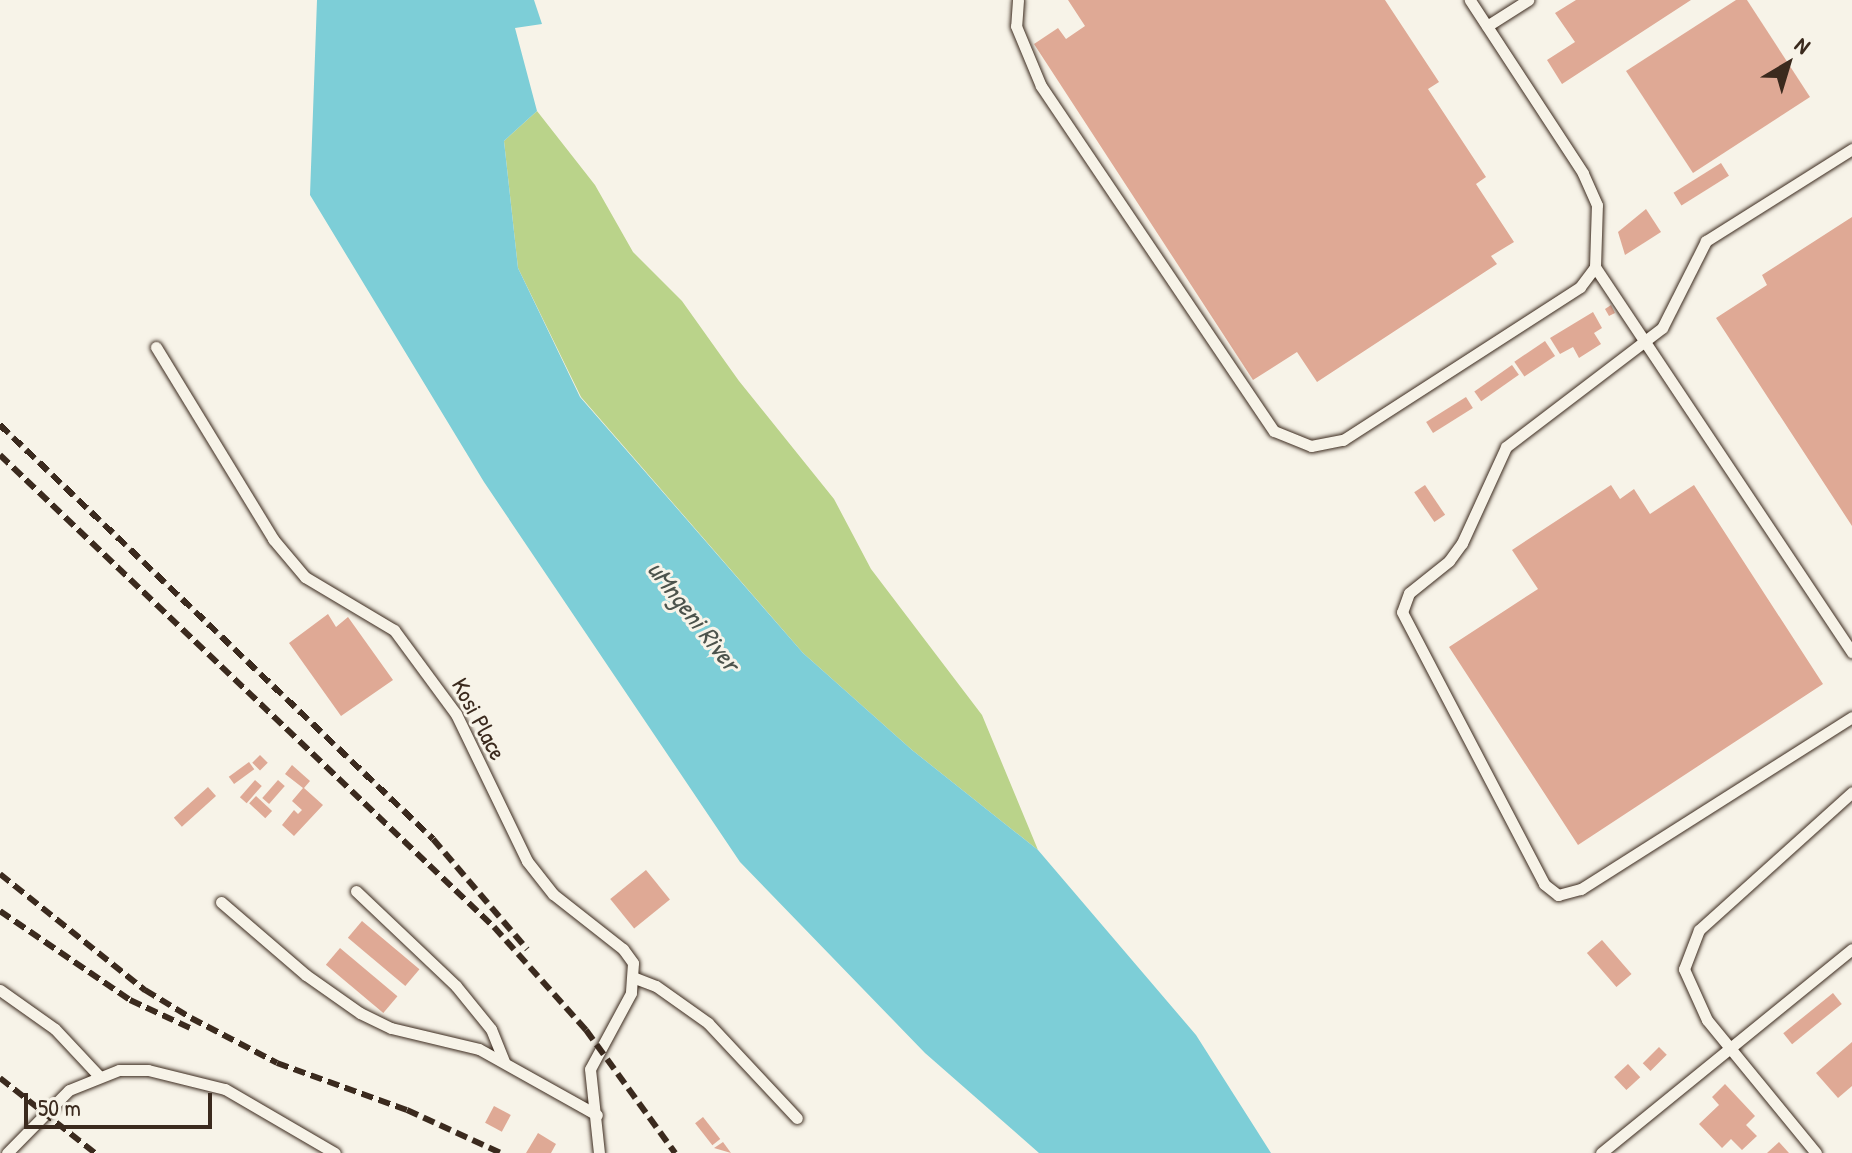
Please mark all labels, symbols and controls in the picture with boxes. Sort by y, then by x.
north arrow [1748,24,1828,104]
text: N [1789,30,1817,61]
water label: uMngeni River [641,555,747,677]
street label: Kosi Place [445,673,513,765]
scale bar [28,1077,216,1127]
text: 50 m [38,1091,81,1123]

